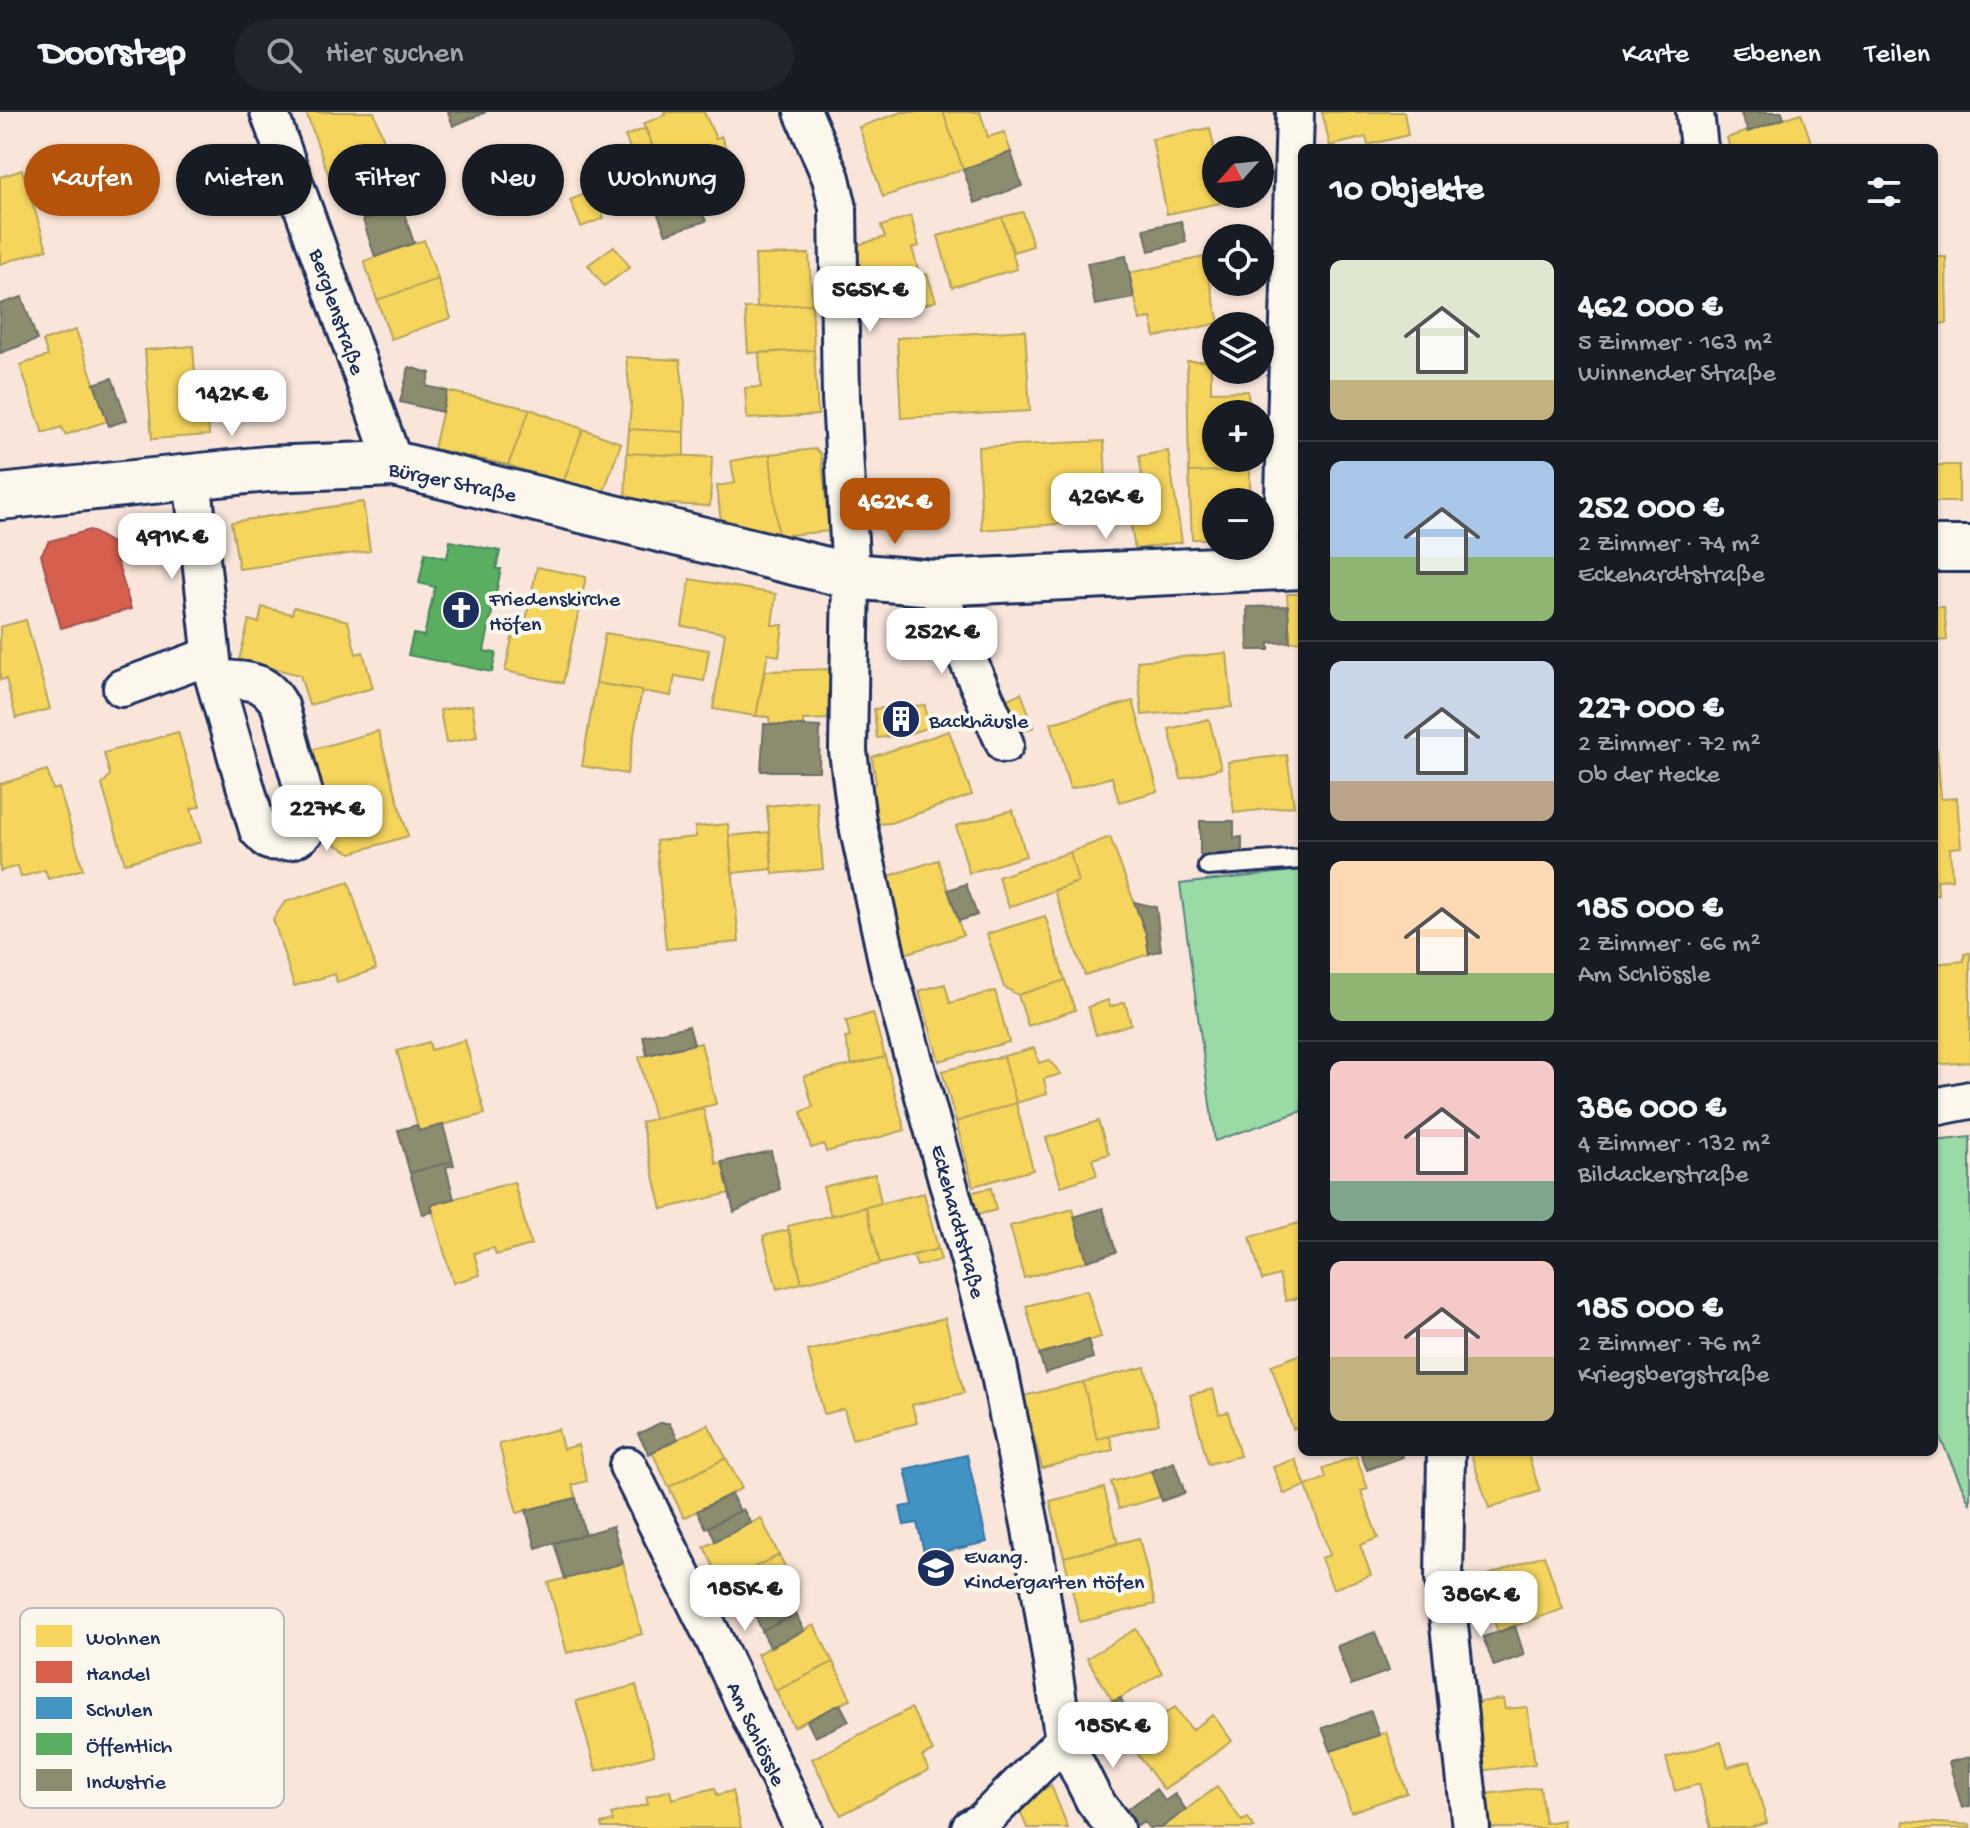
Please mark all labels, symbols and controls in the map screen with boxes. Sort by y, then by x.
search box [234,19,794,91]
text: Doorstep [40,33,186,77]
icon: search [262,33,306,77]
text: Hier suchen [326,38,464,73]
text: Karte [1622,39,1689,72]
text: Ebenen [1733,39,1821,72]
text: Teilen [1865,39,1930,72]
north arrow [1202,136,1274,208]
map controls [1202,136,1274,560]
chip: Kaufen [24,144,160,216]
chip: Mieten [176,144,312,216]
chip: Filter [328,144,446,216]
chip: Neu [462,144,564,216]
chip: Wohnung [580,144,745,216]
icon: filters [1862,170,1906,214]
text: 10 Objekte [1330,172,1484,212]
button: locate [1202,224,1274,296]
street label: Berglenstraße [301,245,369,379]
pin: 565K € [805,266,935,334]
text: 565K € [832,276,908,307]
text: 462 000 € [1578,289,1722,329]
icon: home [1394,292,1490,388]
button: layers [1202,312,1274,384]
text: 5 Zimmer · 163 m² [1578,329,1772,360]
text: Winnender Straße [1578,360,1776,391]
pin: 142K € [167,370,297,438]
text: 142K € [196,380,268,411]
button: + [1202,400,1274,472]
street label: Bürger Straße [385,457,519,510]
pin: 426K € [1041,473,1171,541]
pin: 462K € [830,478,960,546]
text: 426K € [1069,483,1143,514]
text: 462K € [858,488,932,519]
button: − [1202,488,1274,560]
text: 252 000 € [1578,490,1723,530]
icon: home [1394,493,1490,589]
pin: 491K € [107,513,237,581]
text: 491K € [136,523,208,554]
text: 2 Zimmer · 74 m² [1578,530,1760,561]
text: Eckehardtstraße [1578,561,1765,592]
place label: Friedenskirche Höfen [488,588,621,639]
church icon: Friedenskirche Höfen [440,589,482,631]
pin: 252K € [877,608,1007,676]
text: 252K € [904,618,980,649]
text: 227 000 € [1578,690,1723,730]
icon: home [1394,693,1490,789]
building icon: Backhäusle [880,698,922,740]
place label: Backhäusle [928,710,1029,736]
text: 2 Zimmer · 72 m² [1578,730,1761,761]
text: Ob der Hecke [1578,761,1720,792]
pin: 227K € [262,785,392,853]
text: 227K € [290,795,364,826]
text: 185 000 € [1578,890,1723,930]
icon: home [1394,893,1490,989]
text: 2 Zimmer · 66 m² [1578,930,1761,961]
text: Am Schlössle [1578,961,1710,992]
text: 386 000 € [1578,1090,1726,1130]
icon: home [1394,1093,1490,1189]
text: 4 Zimmer · 132 m² [1578,1130,1771,1161]
street label: Eckehardtstraße [923,1142,989,1302]
text: Bildackerstraße [1578,1161,1748,1192]
text: 185 000 € [1578,1290,1723,1330]
icon: home [1394,1293,1490,1389]
text: 2 Zimmer · 76 m² [1578,1330,1761,1361]
text: Kriegsbergstraße [1578,1361,1769,1392]
place label: Evang. Kindergarten Höfen [964,1546,1145,1597]
school or university icon: Evang. Kindergarten Höfen [915,1547,957,1589]
pin: 185K € [680,1565,810,1633]
pin: 386K € [1416,1571,1546,1639]
text: 185K € [708,1575,782,1606]
text: 386K € [1443,1581,1519,1612]
legend [20,1608,284,1808]
text: Wohnen [86,1627,161,1653]
text: Handel [86,1663,150,1689]
street label: Am Schlössle [719,1678,790,1792]
text: Schulen [86,1699,153,1725]
pin: 185K € [1048,1702,1178,1770]
text: 185K € [1076,1712,1150,1743]
text: Öffentlich [86,1735,173,1761]
text: Industrie [86,1771,167,1797]

